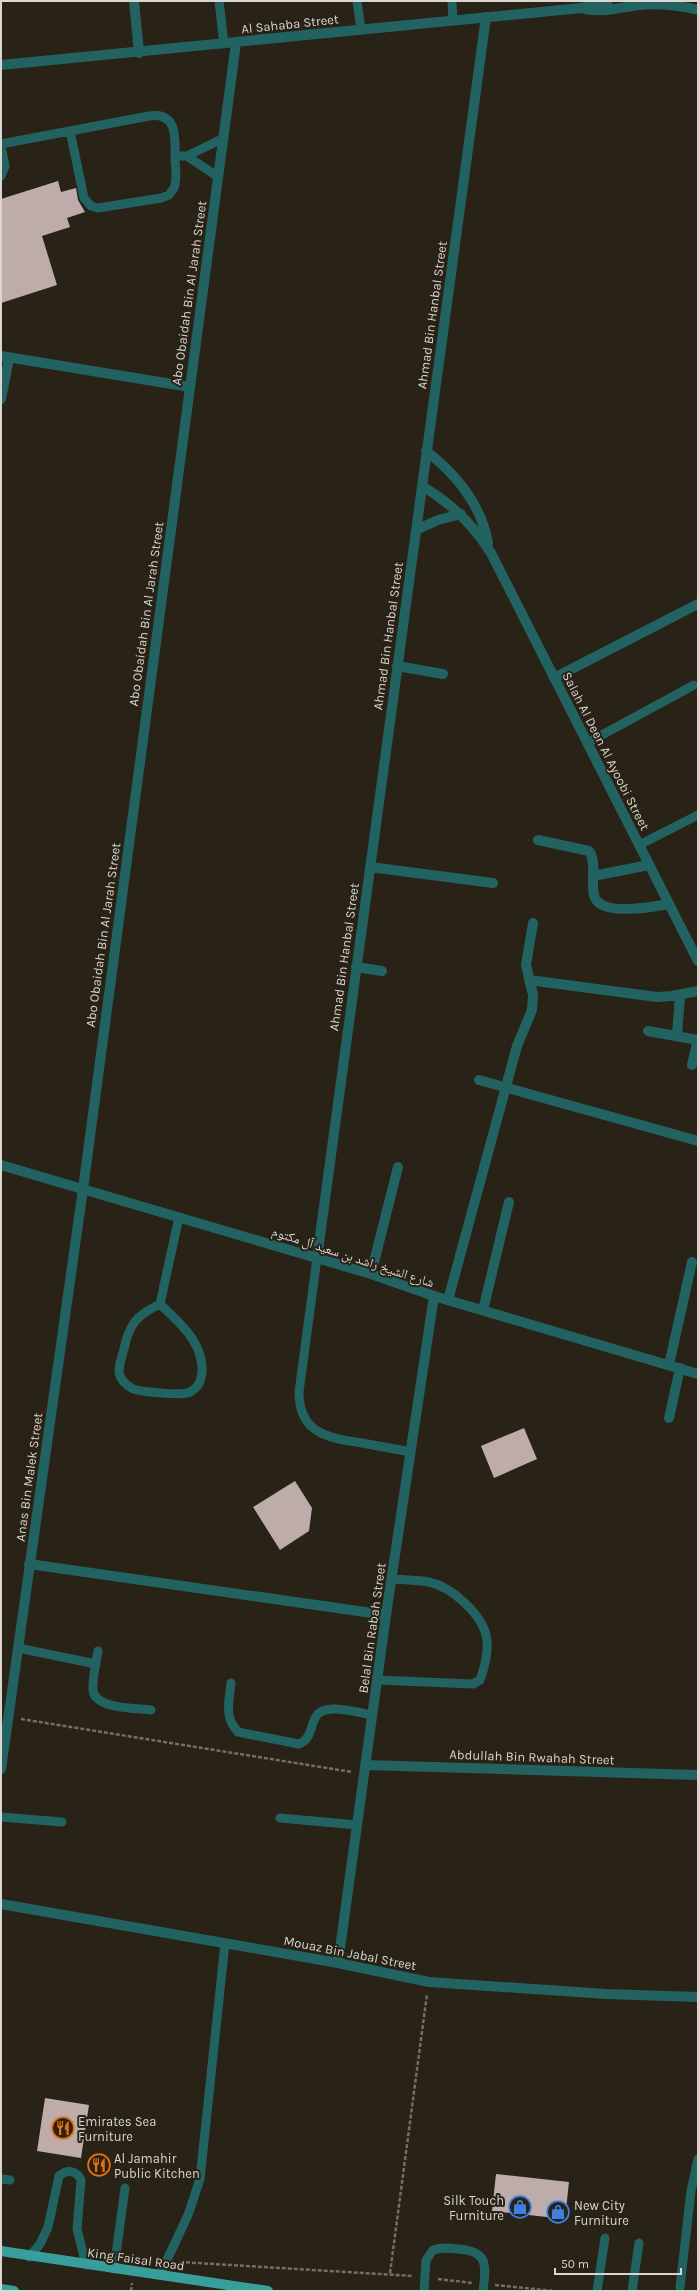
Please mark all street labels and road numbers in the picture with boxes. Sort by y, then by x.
street label: Al Sahaba Street [241,11,340,37]
street label: Abo Obaidah Bin Al Jarah Street [169,200,209,386]
street label: Ahmad Bin Hanbal Street [414,240,450,390]
street label: Abo Obaidah Bin Al Jarah Street [126,521,166,707]
street label: Ahmad Bin Hanbal Street [370,561,406,711]
street label: Salah Al Deen Al Ayoobi Street [559,669,653,833]
street label: Abo Obaidah Bin Al Jarah Street [83,842,123,1028]
street label: Ahmad Bin Hanbal Street [326,882,362,1032]
street label: شارع الشيخ راشد بن سعيد آل مكتوم [269,1224,436,1292]
street label: Anas Bin Malek Street [13,1412,45,1542]
street label: Belal Bin Rabah Street [355,1562,389,1694]
street label: Abdullah Bin Rwahah Street [449,1747,615,1767]
street label: Mouaz Bin Jabal Street [282,1933,418,1973]
street label: King Faisal Road [86,2245,186,2273]

